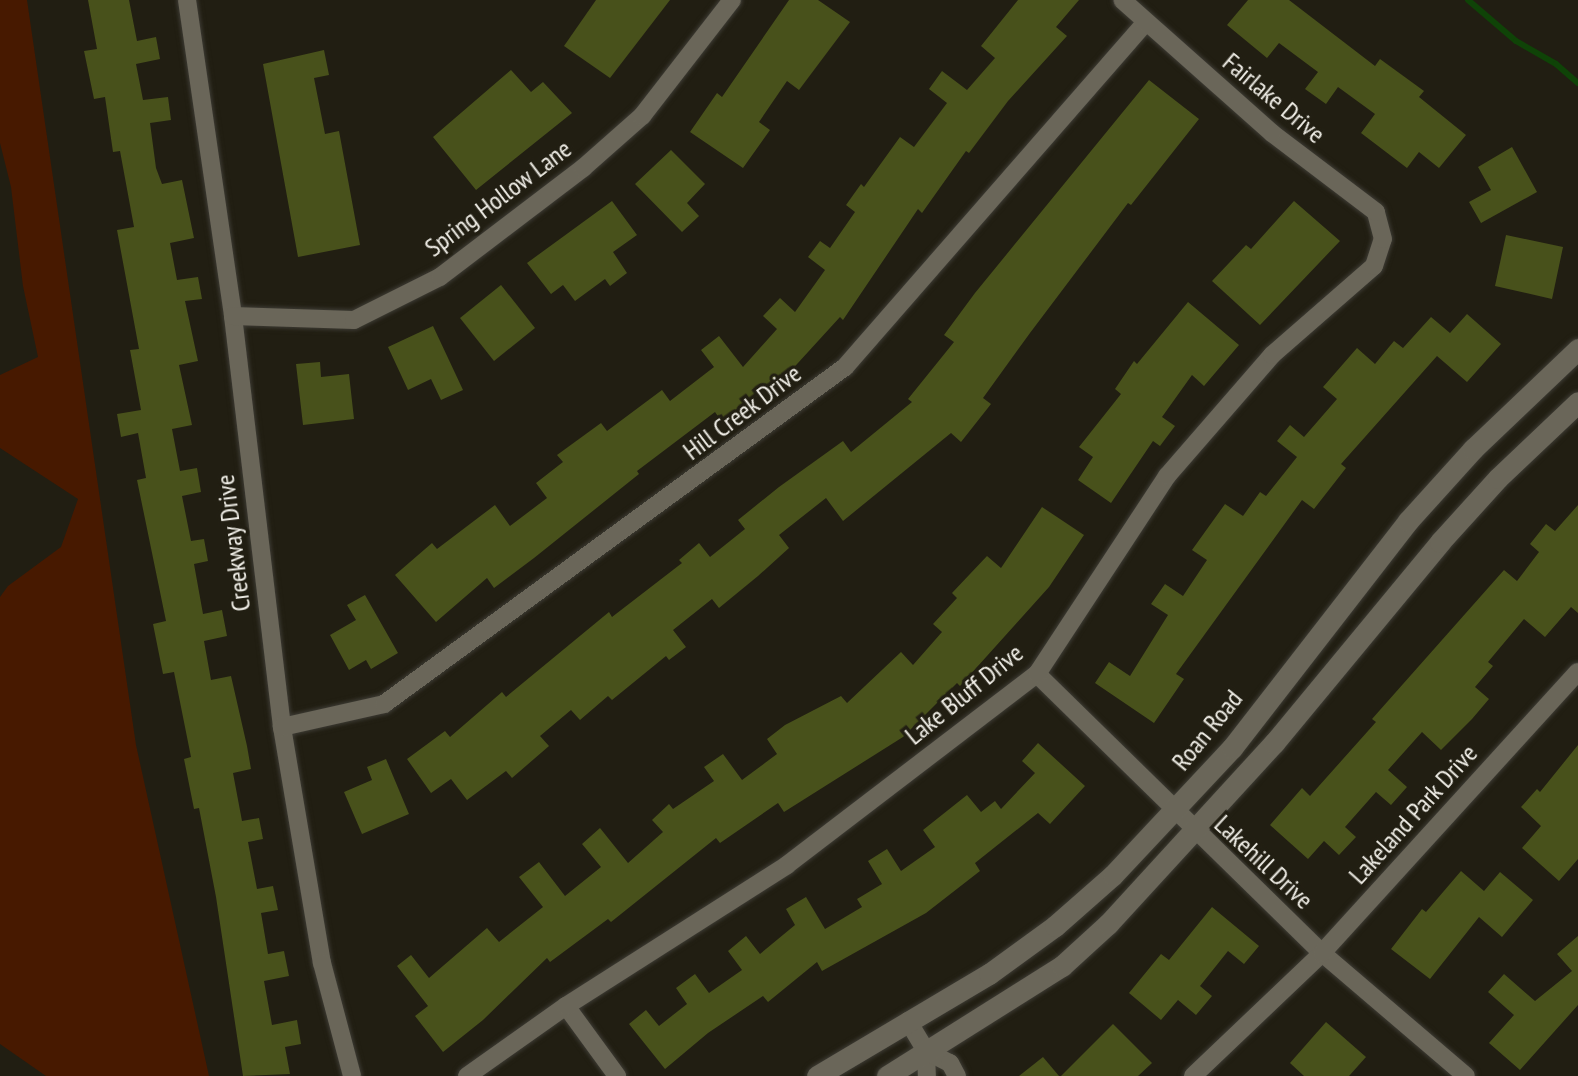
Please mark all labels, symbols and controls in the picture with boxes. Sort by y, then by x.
street label: Fairlake Drive [1217,46,1331,150]
street label: Spring Hollow Lane [419,133,577,263]
street label: Hill Creek Drive [677,357,807,467]
street label: Creekway Drive [209,472,257,614]
street label: Lake Bluff Drive [899,637,1029,751]
street label: Roan Road [1165,684,1249,776]
street label: Lakeland Park Drive [1342,738,1484,890]
street label: Lakehill Drive [1208,809,1320,915]

